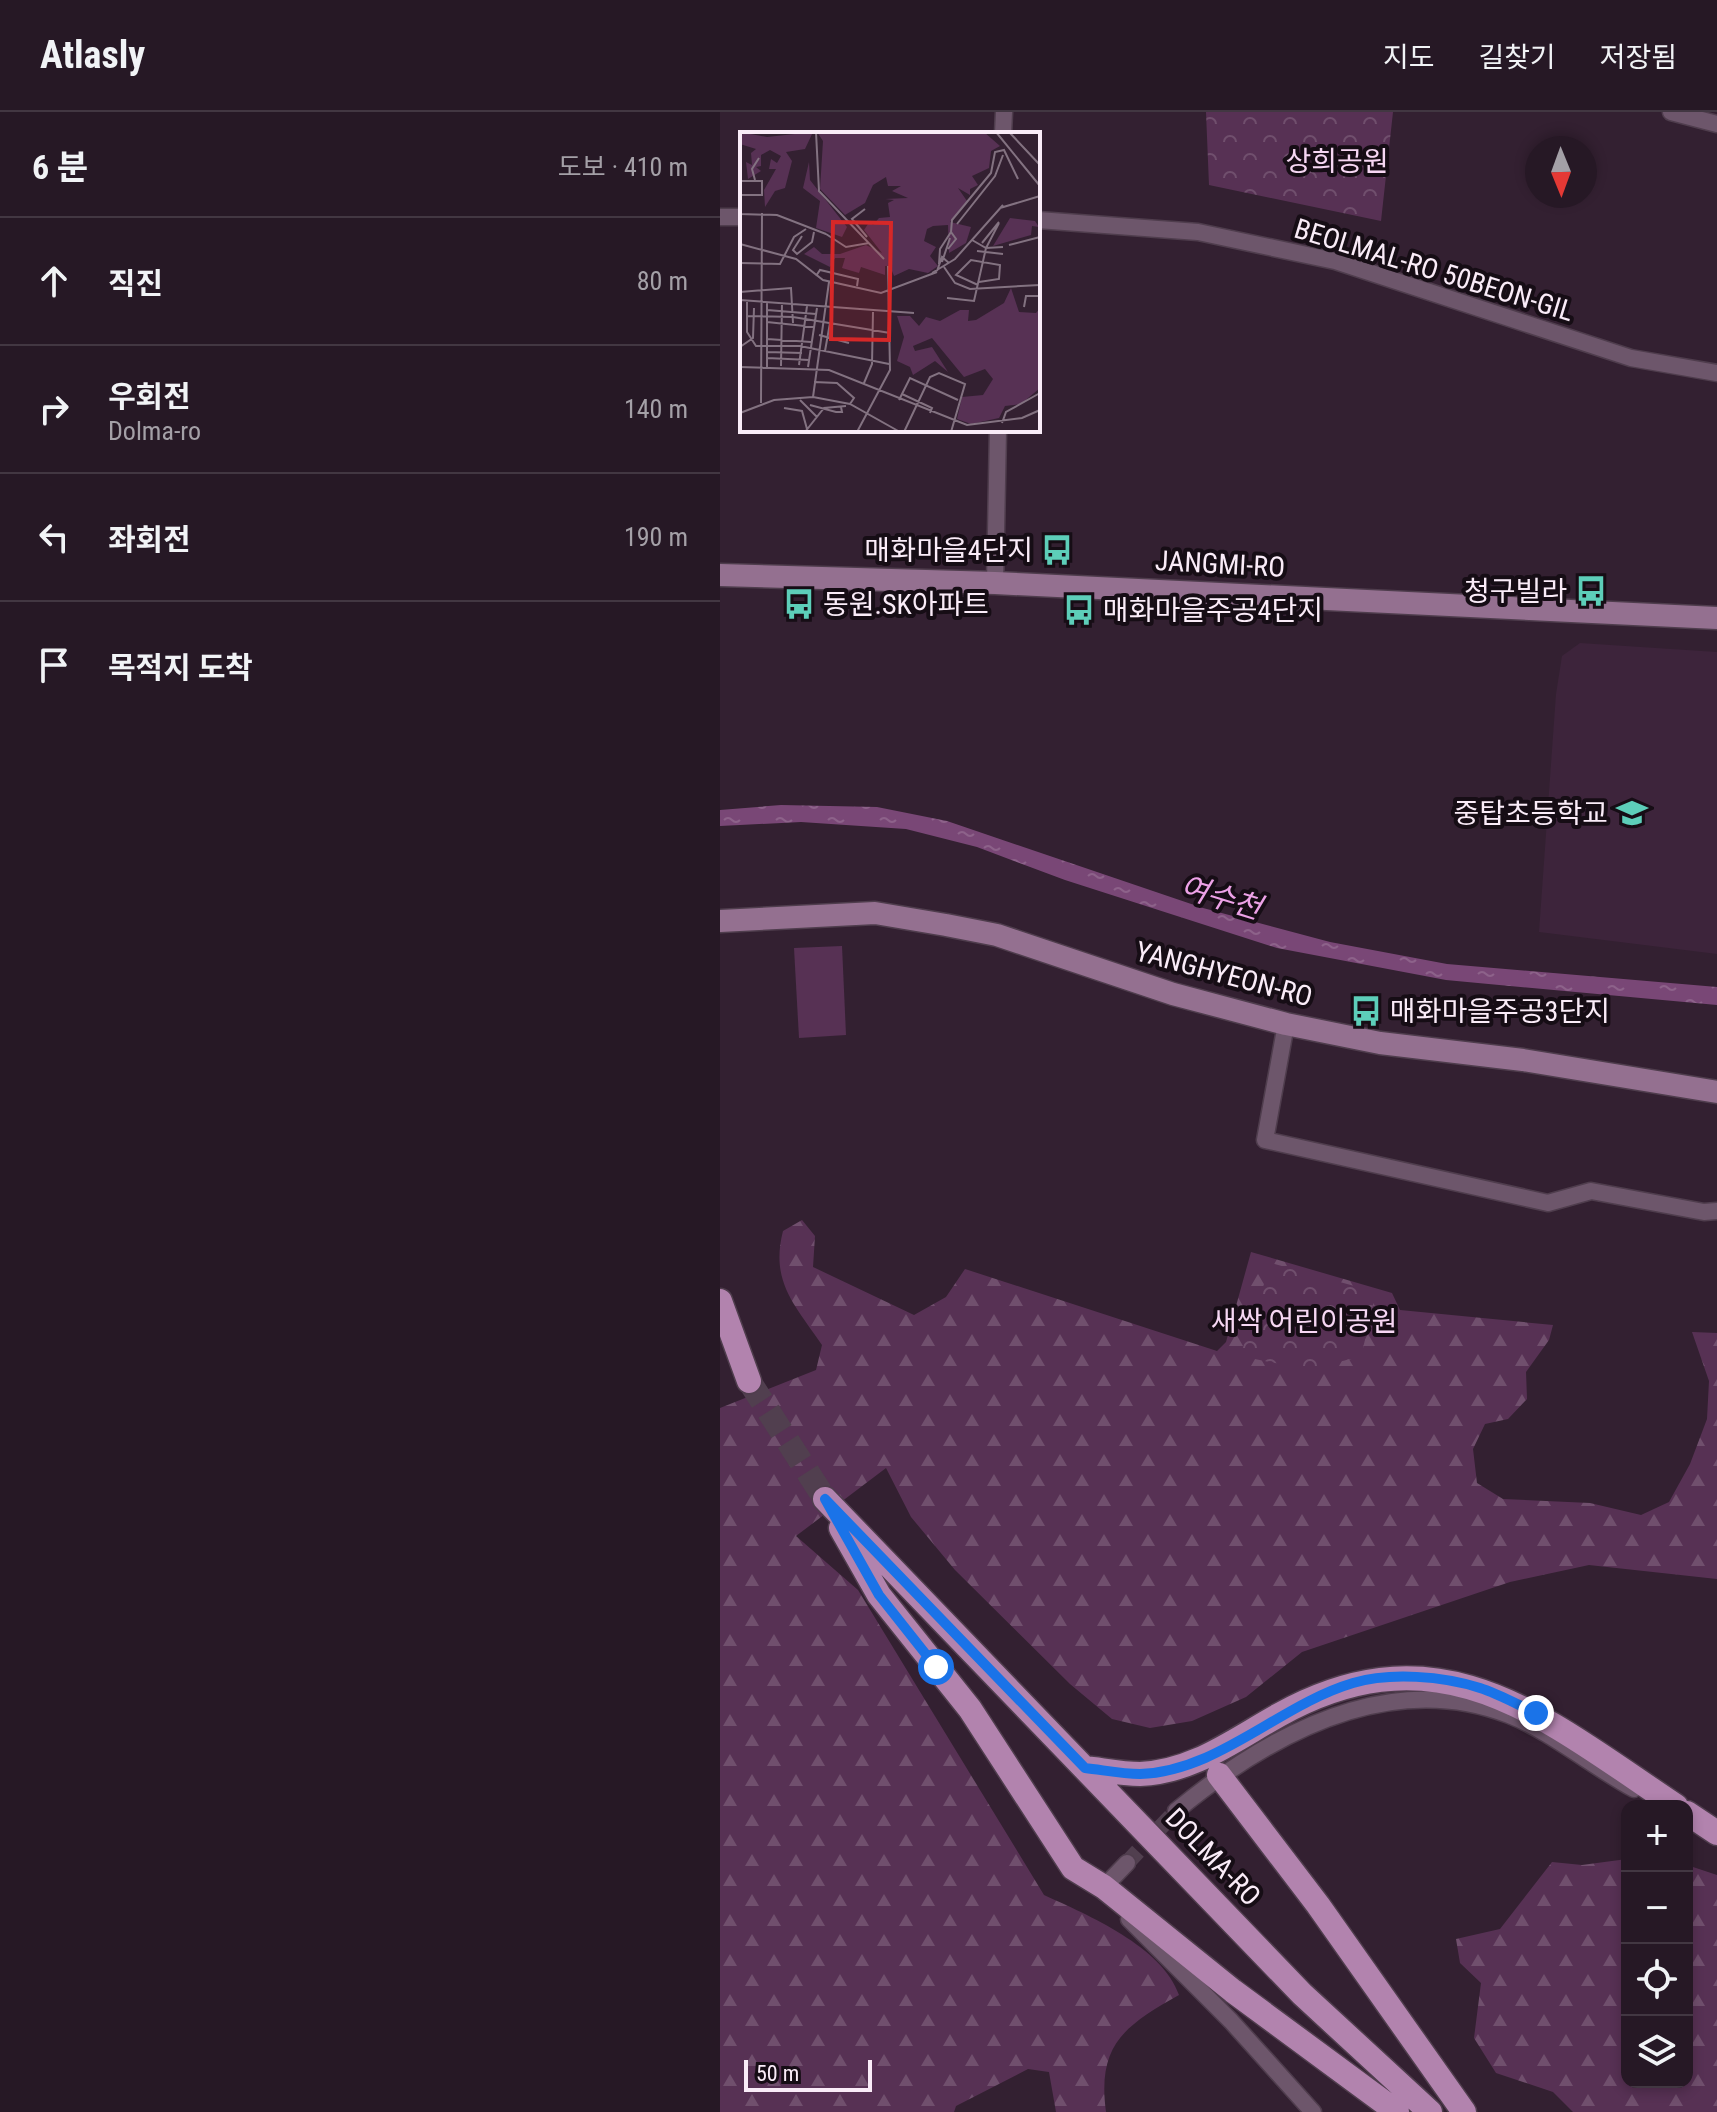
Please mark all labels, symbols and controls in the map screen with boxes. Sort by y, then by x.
text: Atlasly [40,33,145,77]
text: 지도 [1383,41,1434,74]
text: 길찾기 [1478,41,1556,74]
text: 저장됨 [1600,41,1677,74]
inset map [740,132,1040,432]
north arrow [1525,136,1597,208]
park label: 상희공원 [1285,145,1389,178]
text: 6 분 [32,147,88,187]
text: 도보 · 410 m [558,152,688,182]
street label: BEOLMAL-RO 50BEON-GIL [1290,212,1578,328]
icon: ahead [32,259,76,303]
text: 직진 [108,266,163,301]
text: 80 m [637,266,688,296]
text: 우회전 [108,379,191,414]
icon: right [32,387,76,431]
text: 140 m [624,394,688,424]
text: Dolma-ro [108,416,201,446]
icon: left [32,515,76,559]
text: 좌회전 [108,522,191,557]
text: 190 m [624,522,688,552]
bus stop icon: 매화마을4단지 [1040,533,1074,567]
place label: 매화마을4단지 [865,534,1033,567]
street label: JANGMI-RO [1154,544,1286,584]
bus stop icon: 청구빌라 [1574,574,1608,608]
place label: 청구빌라 [1464,575,1567,608]
bus stop icon: 동원.SK아파트 [782,587,816,621]
place label: 동원.SK아파트 [823,588,989,621]
bus stop icon: 매화마을주공4단지 [1062,593,1096,627]
place label: 매화마을주공4단지 [1103,594,1323,627]
icon: arrive [32,643,76,687]
text: 목적지 도착 [108,650,253,685]
school or university icon: 중탑초등학교 [1615,796,1649,830]
place label: 중탑초등학교 [1453,797,1608,830]
water label: 여수천 [1176,868,1269,927]
street label: YANGHYEON-RO [1132,935,1316,1013]
bus stop icon: 매화마을주공3단지 [1349,994,1383,1028]
place label: 매화마을주공3단지 [1390,995,1610,1028]
park label: 새싹 어린이공원 [1211,1305,1397,1338]
route start [918,1649,954,1685]
route end [1518,1695,1554,1731]
map controls [1621,1800,1693,2088]
button: + [1621,1800,1693,1872]
street label: DOLMA-RO [1159,1802,1267,1912]
button: − [1621,1872,1693,1944]
button: locate [1621,1944,1693,2016]
button: layers [1621,2016,1693,2088]
scale bar [744,2056,872,2092]
text: 50 m [756,2061,799,2086]

